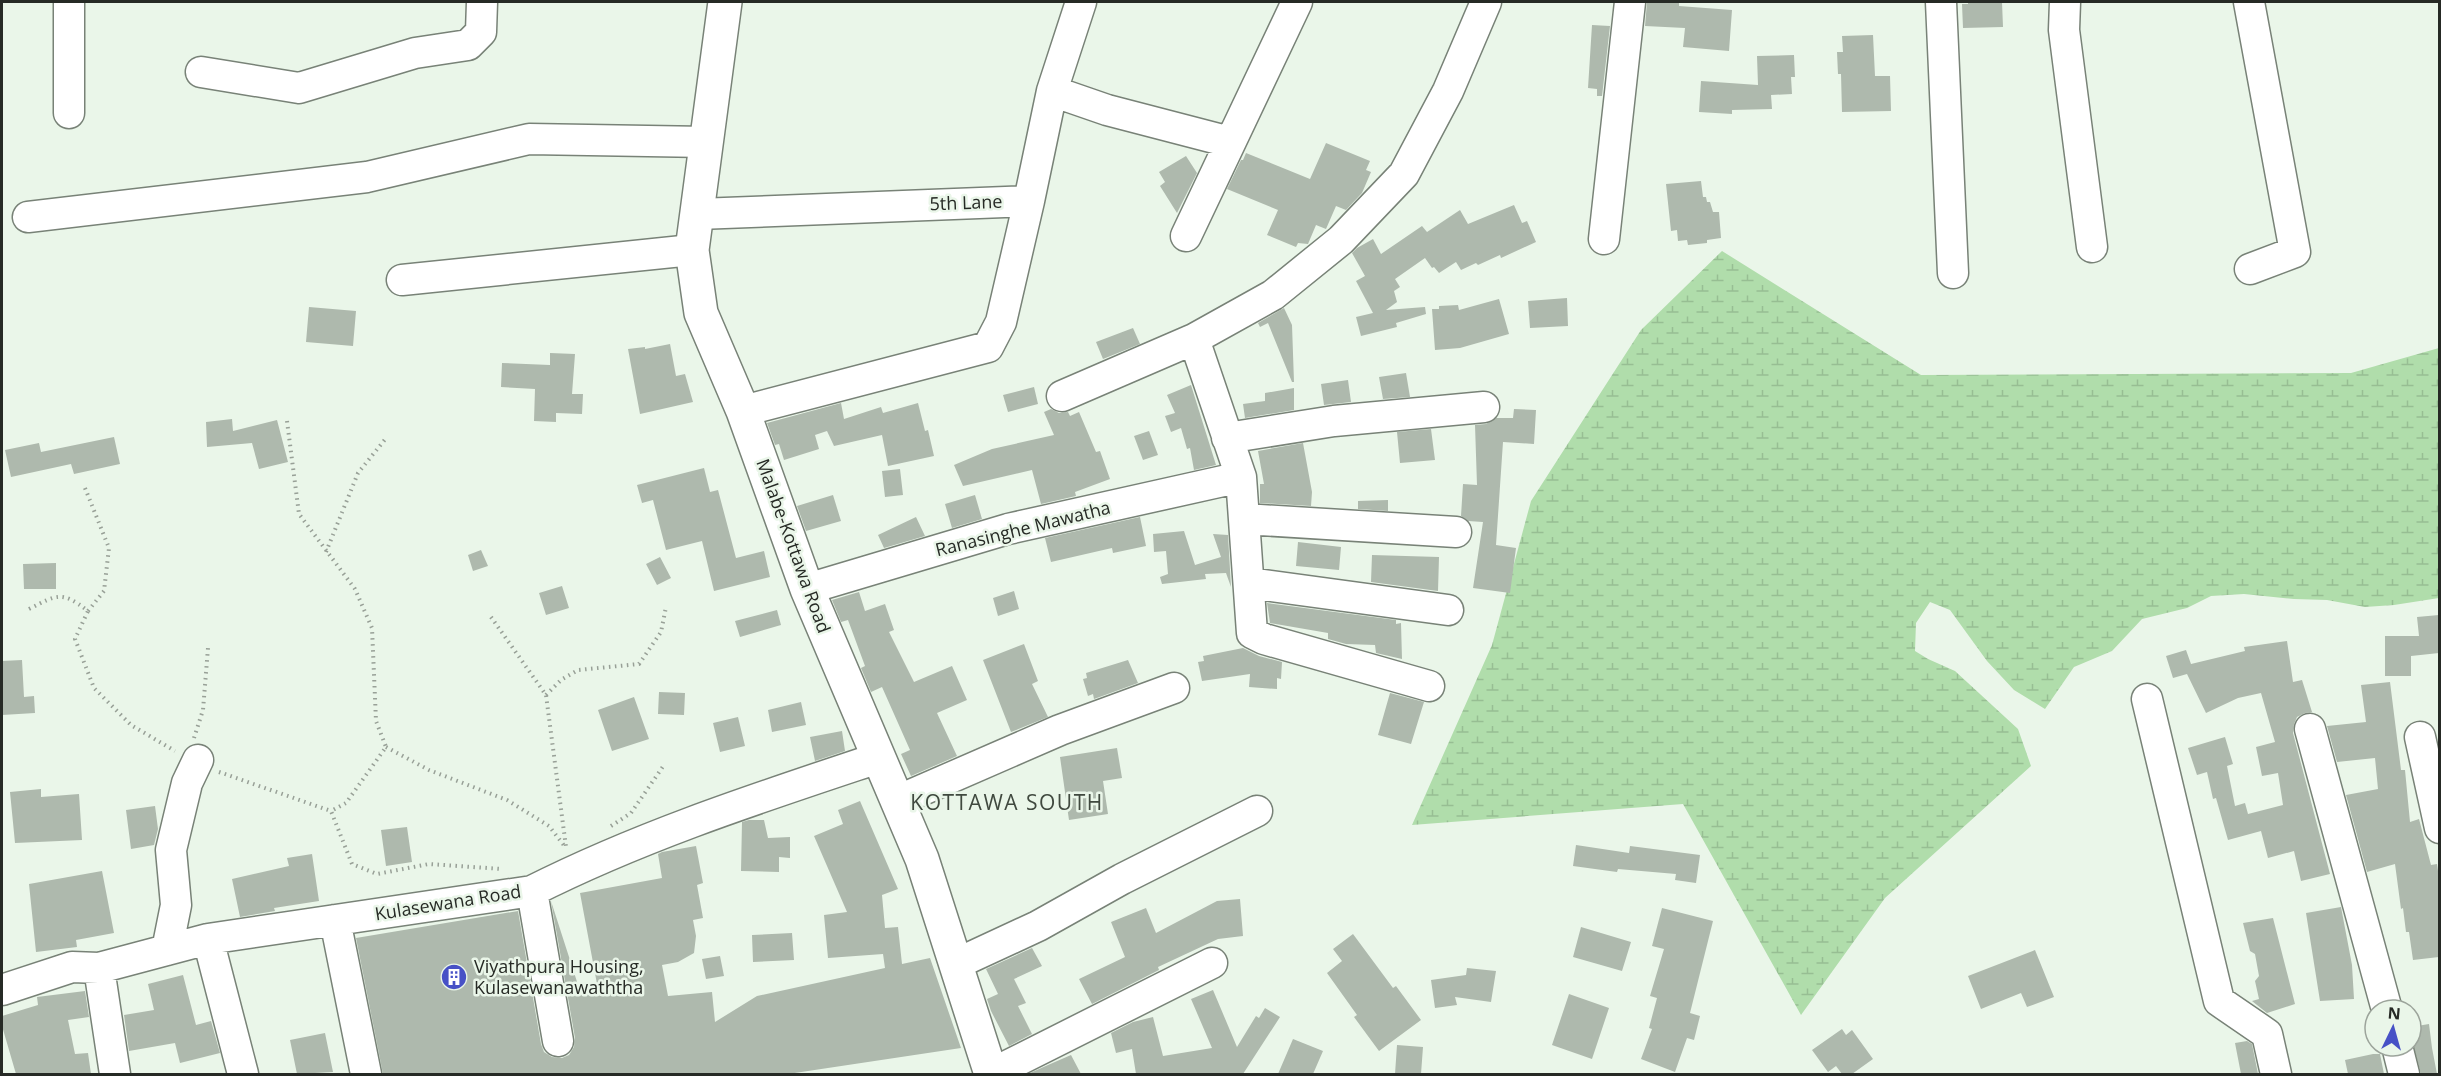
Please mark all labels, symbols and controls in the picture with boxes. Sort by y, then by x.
street label: 5th Lane [929,189,1003,215]
street label: Malabe-Kottawa Road [751,455,837,636]
street label: Ranasinghe Mawatha [933,495,1113,561]
district label: KOTTAWA SOUTH [910,788,1104,816]
street label: Kulasewana Road [373,879,523,925]
place label: Viyathpura Housing, Kulasewanawaththa [474,954,644,999]
building icon: Viyathpura Housing, Kulasewanawaththa [439,962,469,992]
north arrow [2363,998,2423,1058]
text: N [2387,1002,2402,1025]

